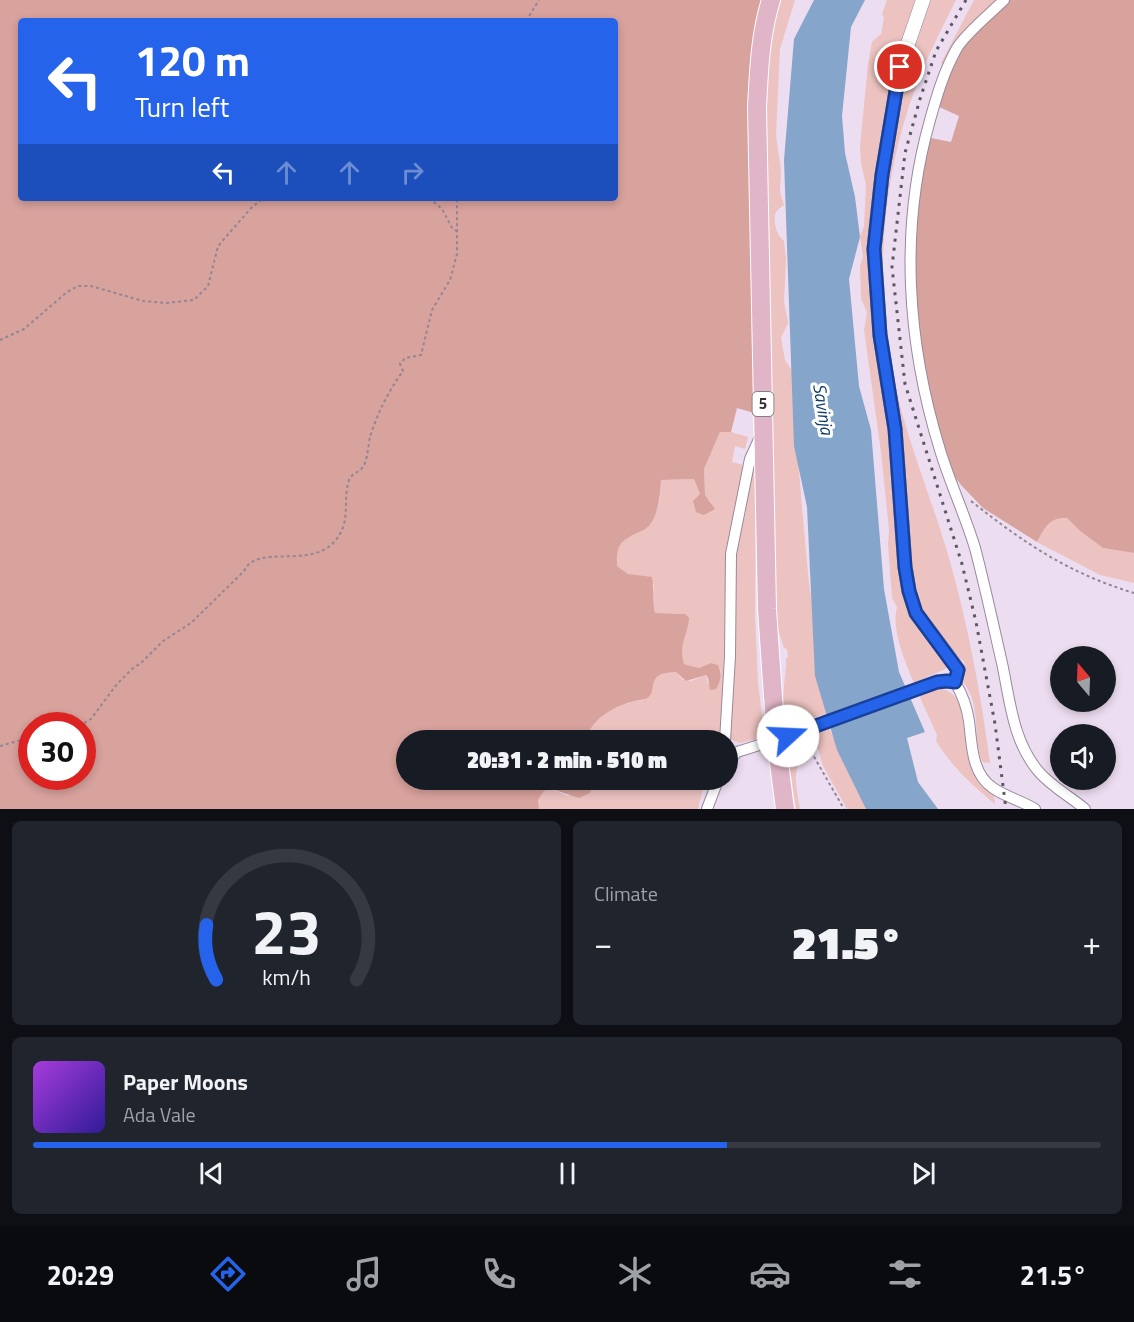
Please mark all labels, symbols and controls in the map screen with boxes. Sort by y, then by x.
text: 120 m [135,28,250,92]
pin [874,41,925,92]
icon: left [36,42,114,120]
icon: arrive [883,50,916,83]
text: Turn left [135,86,229,127]
icon: left [207,156,240,189]
icon: ahead [270,156,303,189]
icon: ahead [333,156,366,189]
icon: right [396,156,429,189]
water label: Savinja [806,381,841,437]
road number: 5 [752,392,774,416]
north arrow [1050,646,1116,712]
map controls [1050,646,1116,790]
position arrow [756,704,820,768]
speed limit sign: 30 [18,712,96,790]
button: sound [1050,724,1116,790]
text: 20:31 · 2 min · 510 m [467,743,667,777]
text: Climate [594,878,658,909]
text: 23 [252,883,321,978]
text: 21.5° [792,908,903,976]
text: − [594,918,612,968]
text: + [1083,918,1101,968]
text: km/h [262,961,311,993]
text: Paper Moons [123,1065,248,1099]
text: Ada Vale [123,1099,196,1130]
icon: previous [195,1157,228,1190]
icon: pause [551,1157,584,1190]
icon: next [907,1157,940,1190]
icon: directions [207,1253,249,1295]
icon: music [343,1253,385,1295]
icon: phone [478,1253,520,1295]
icon: climate [614,1253,656,1295]
icon: car [749,1253,791,1295]
icon: filters [884,1253,926,1295]
text: 20:29 [47,1254,114,1295]
text: 21.5° [1020,1254,1087,1295]

